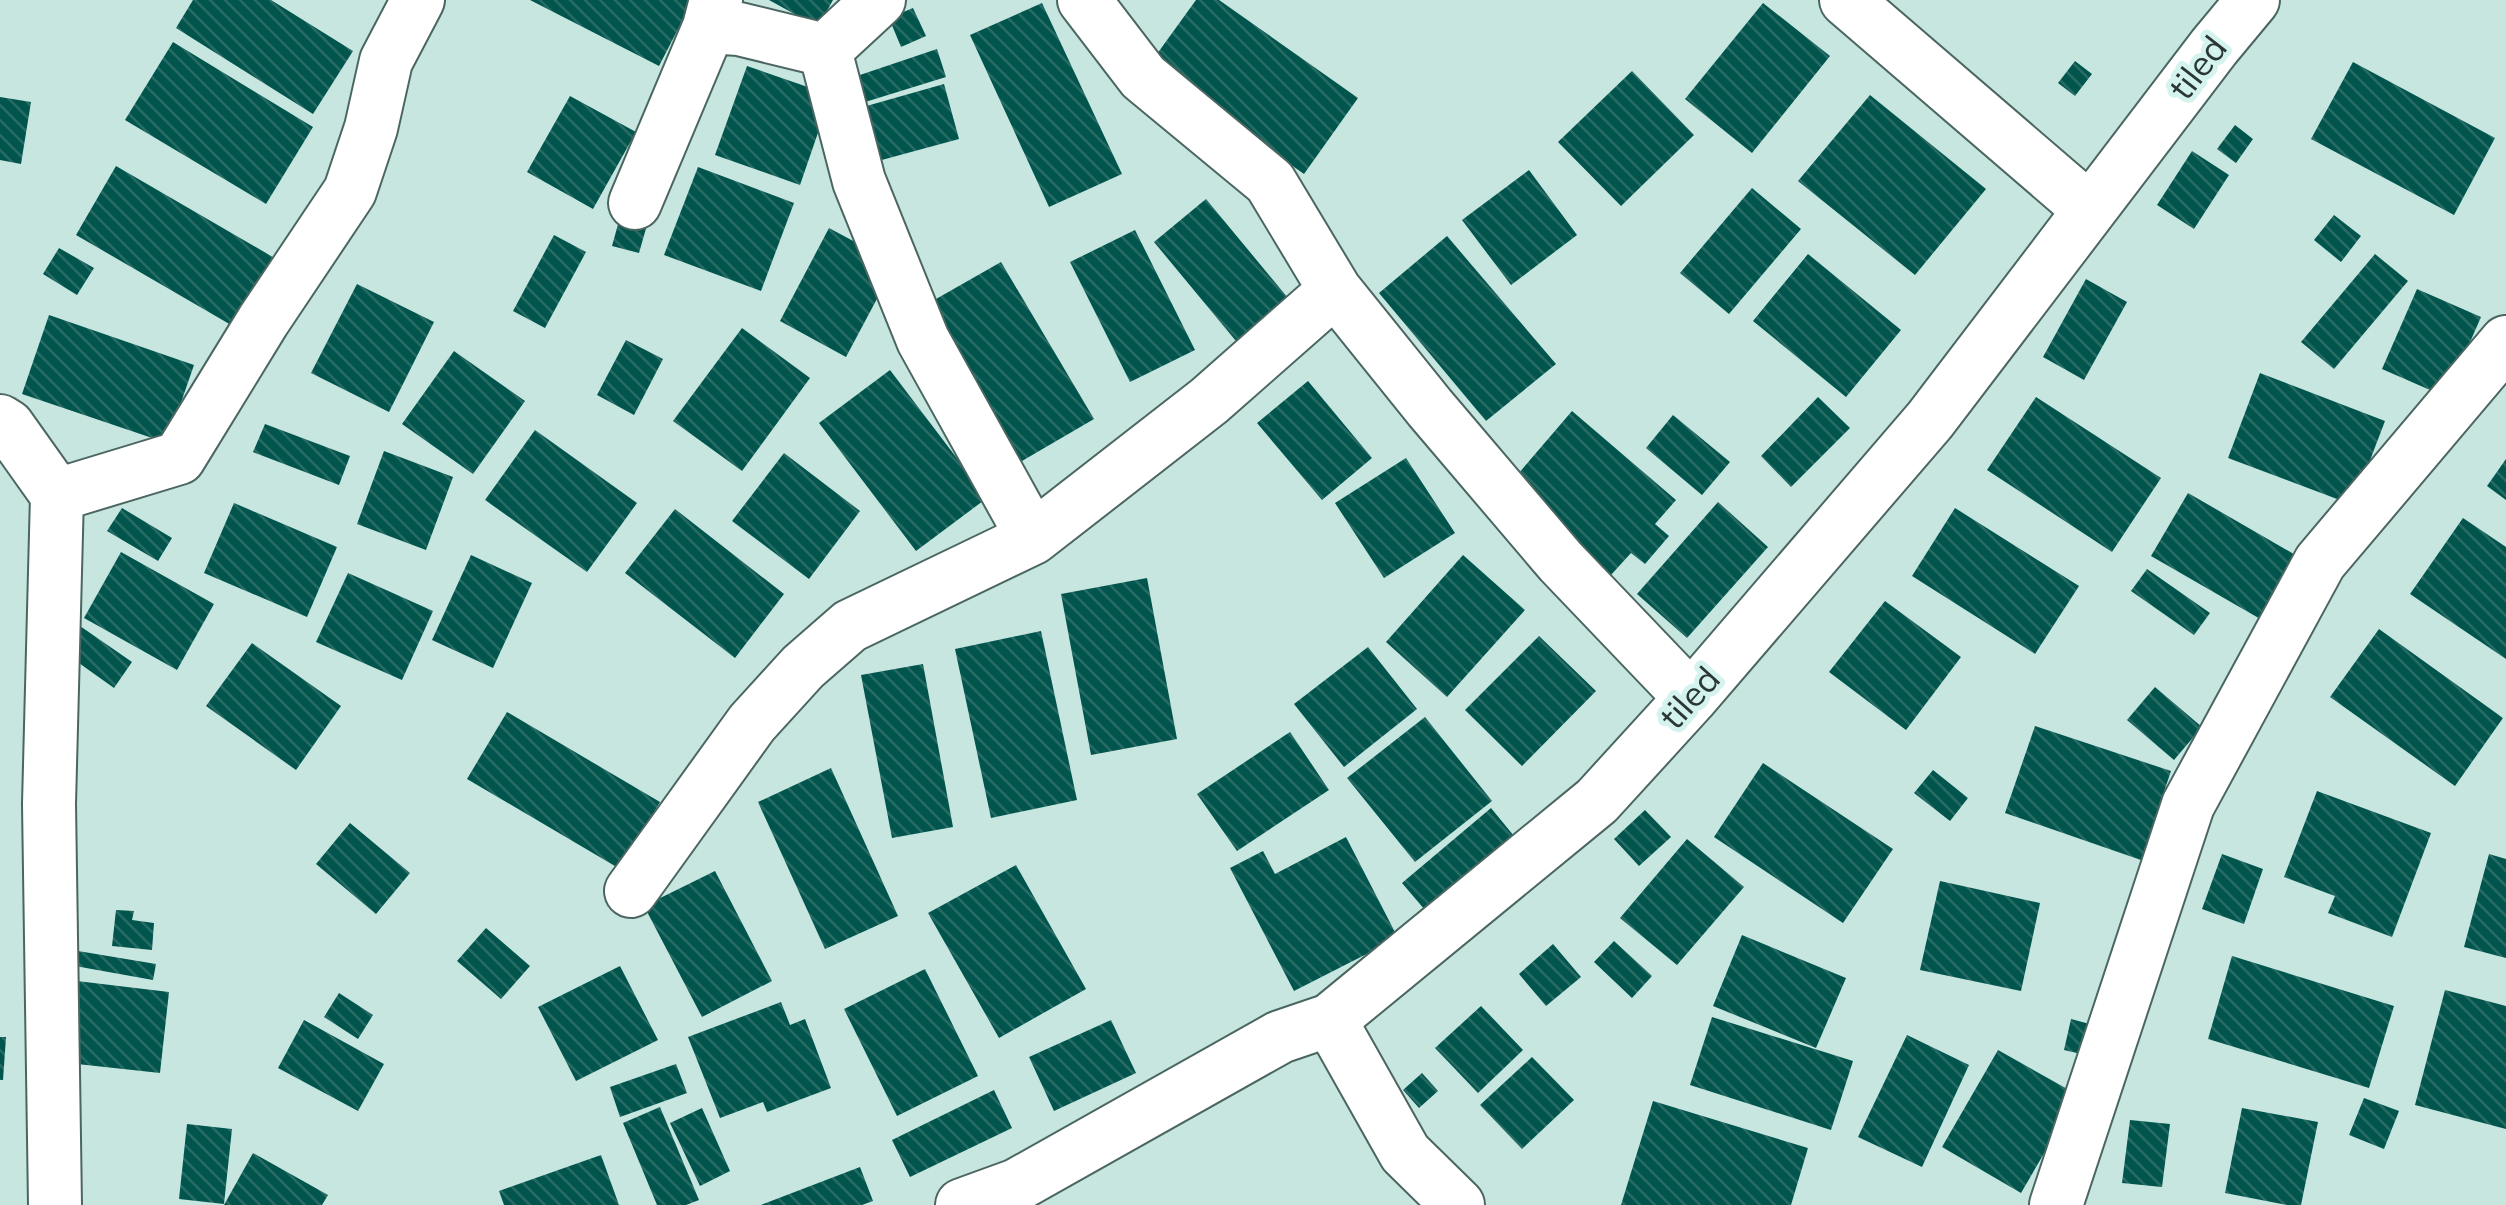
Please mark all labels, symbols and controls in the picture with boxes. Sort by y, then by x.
street label: tiled [2159,27,2236,108]
street label: tiled [1650,657,1729,738]

